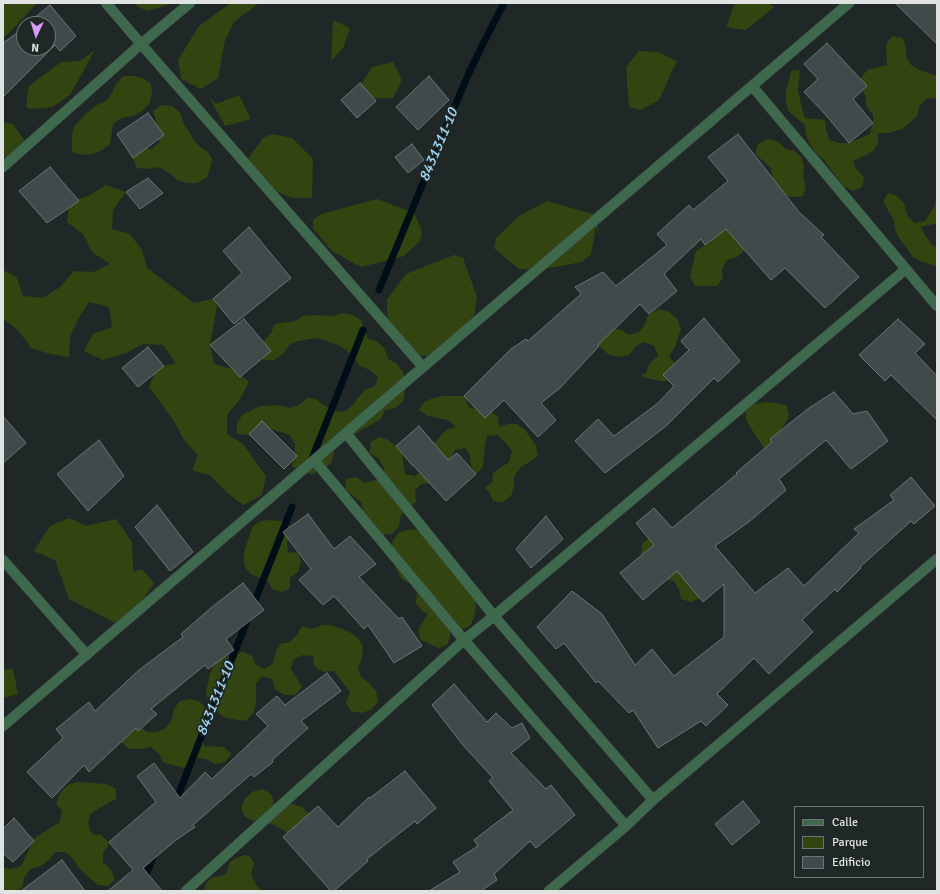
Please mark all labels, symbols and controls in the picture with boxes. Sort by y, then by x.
north arrow [16,16,56,56]
text: N [31,41,39,54]
water label: 8431311-10 [416,106,462,184]
water label: 8431311-10 [193,660,239,738]
legend [794,806,924,878]
text: Calle [832,815,858,830]
text: Parque [832,835,868,850]
text: Edificio [832,855,870,870]

